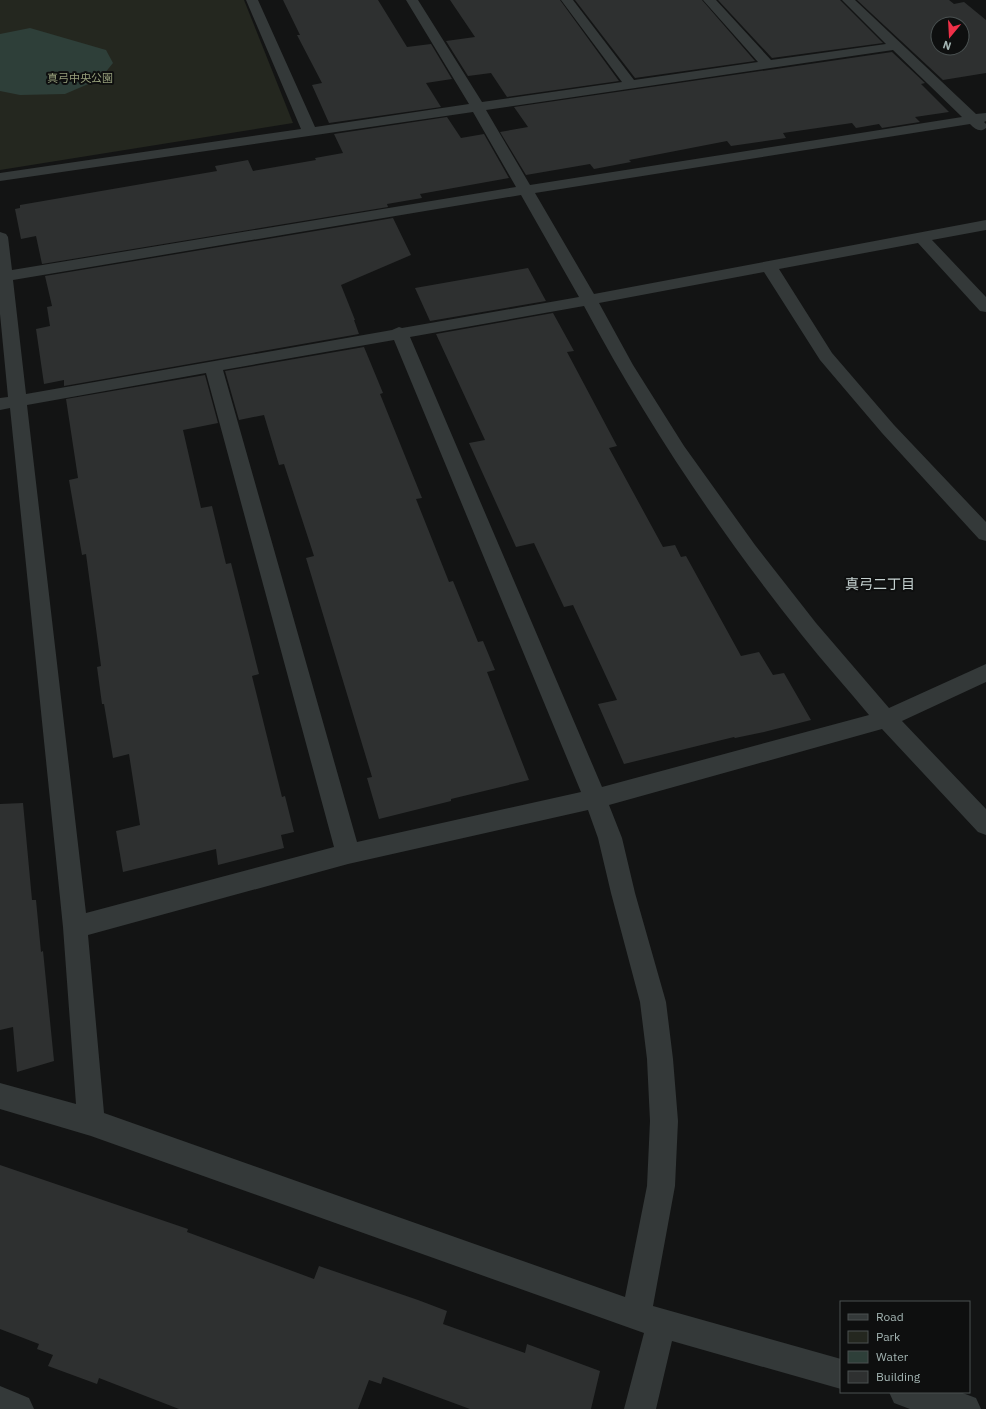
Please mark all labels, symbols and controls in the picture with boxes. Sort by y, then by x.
north arrow [930,16,970,56]
text: N [941,38,953,53]
park label: 真弓中央公園 [47,71,113,85]
district label: 真弓二丁目 [845,575,915,593]
legend [840,1301,970,1393]
text: Road [876,1309,904,1324]
text: Park [876,1329,901,1344]
text: Water [876,1349,909,1364]
text: Building [876,1369,921,1384]

